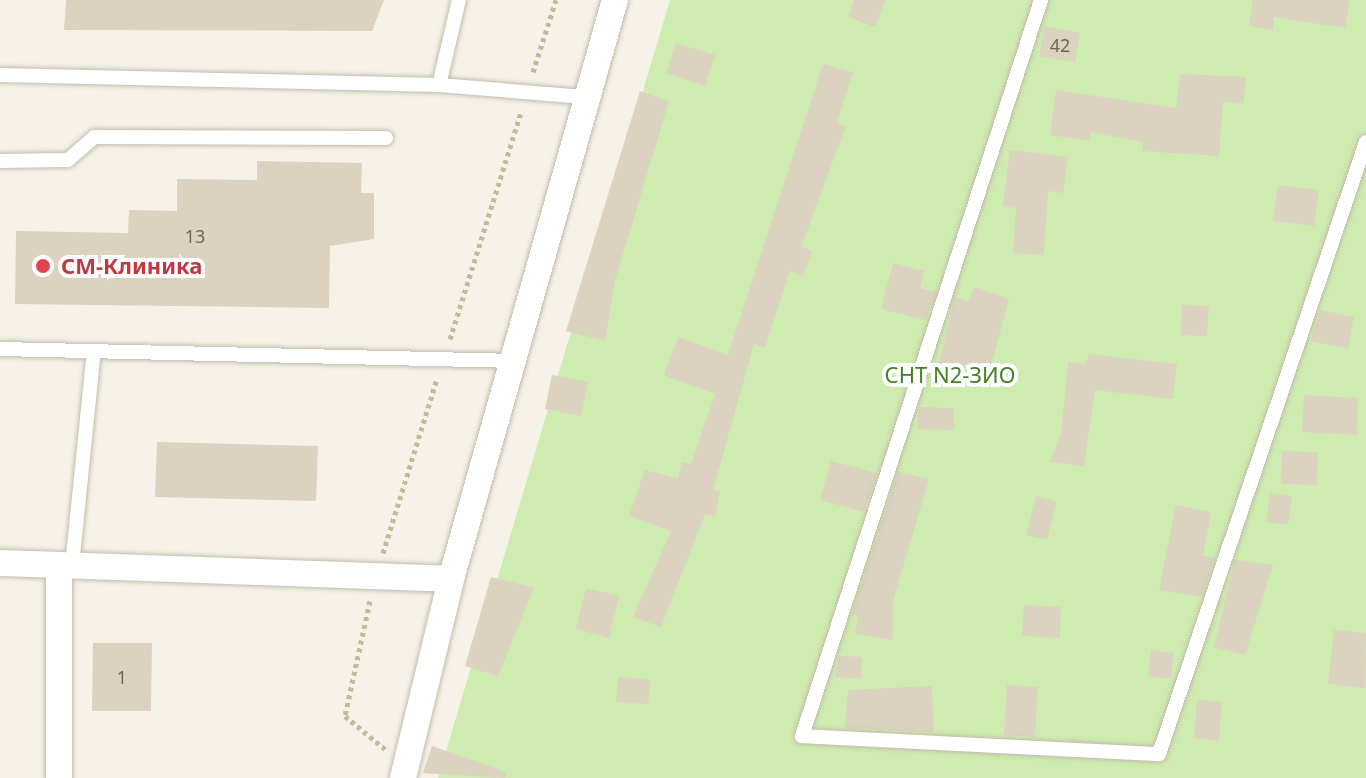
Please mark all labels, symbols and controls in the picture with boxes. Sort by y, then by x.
house number: 42 [1050,34,1070,56]
house number: 13 [185,225,205,247]
place label: СМ-Клиника [61,253,202,279]
marker: СМ-Клиника [32,255,54,277]
park label: СНТ N2-ЗИО [885,362,1015,388]
house number: 1 [117,666,127,688]

